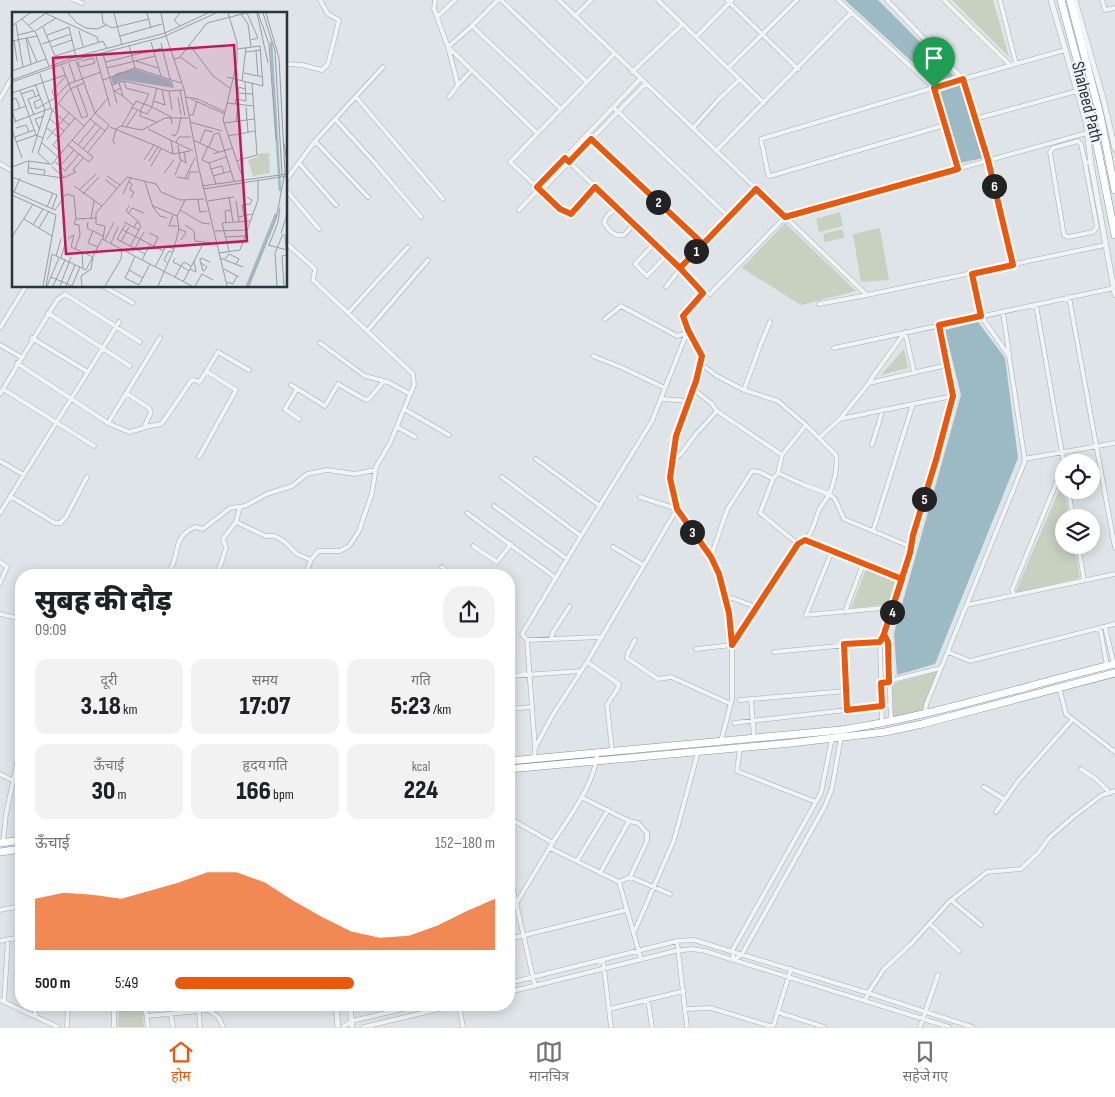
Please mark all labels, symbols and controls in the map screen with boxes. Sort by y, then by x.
inset map [12,12,288,288]
pin [913,37,955,88]
icon: arrive [920,44,948,72]
street label: Shaheed Path [1067,59,1107,145]
pin: 6 [982,174,1006,198]
text: 6 [991,178,998,195]
pin: 2 [646,190,670,214]
text: 2 [655,194,662,211]
pin: 1 [684,238,708,264]
text: 1 [694,243,699,260]
map controls [1055,454,1100,554]
button: locate [1055,454,1100,499]
pin: 5 [912,486,936,512]
text: 5 [921,491,928,508]
button: layers [1055,509,1100,554]
pin: 3 [680,520,704,544]
text: 3 [689,524,696,541]
text: सुबह की दौड़ [35,585,172,618]
button: share [443,586,495,638]
pin: 4 [880,600,904,624]
text: 4 [889,604,896,621]
text: 09:09 [35,621,66,640]
text: दूरी [101,672,117,689]
text: समय [252,672,278,689]
text: गति [411,672,431,689]
text: 3.18 [81,691,121,722]
text: 17:07 [240,691,290,722]
text: 5:23 [391,691,431,722]
text: km [121,701,137,718]
text: /km [431,701,451,718]
text: ऊँचाई [94,757,124,774]
text: हृदय गति [243,757,287,774]
text: kcal [412,758,430,775]
text: 224 [404,775,438,806]
text: 30 [92,776,115,807]
text: 166 [236,776,271,807]
text: m [115,786,127,803]
text: bpm [271,786,294,803]
text: ऊँचाई [35,834,70,853]
text: 152–180 m [435,834,495,853]
text: 500 m [35,974,70,993]
text: 5:49 [115,974,138,993]
tab: होम [167,1038,195,1087]
tab: मानचित्र [529,1038,569,1087]
tab: सहेजे गए [903,1038,948,1087]

